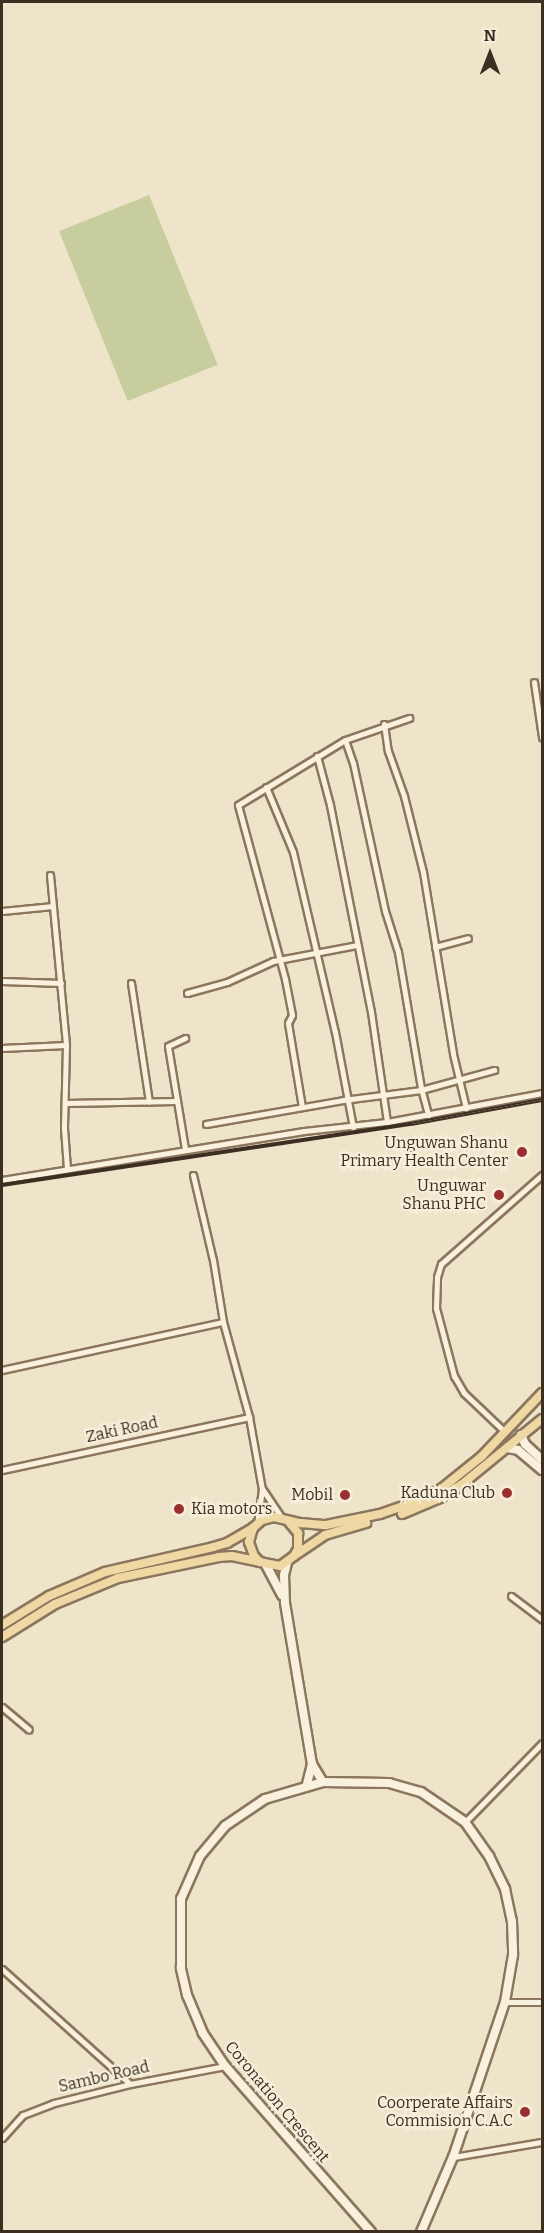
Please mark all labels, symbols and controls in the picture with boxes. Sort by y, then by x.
north arrow [460,24,520,84]
text: N [484,26,496,45]
place label: Unguwan Shanu Primary Health Center [341,1133,508,1171]
marker: Unguwan Shanu Primary Health Center [513,1143,531,1161]
place label: Unguwar Shanu PHC [402,1176,486,1214]
marker: Unguwar Shanu PHC [490,1186,508,1204]
street label: Zaki Road [84,1413,160,1447]
place label: Kaduna Club [400,1483,495,1503]
place label: Mobil [291,1485,333,1505]
marker: Kaduna Club [500,1486,514,1500]
marker: Mobil [338,1488,352,1502]
place label: Kia motors [191,1499,272,1519]
marker: Kia motors [172,1502,186,1516]
street label: Coronation Crescent [221,2037,333,2167]
street label: Sambo Road [57,2057,151,2097]
place label: Coorperate Affairs Commision C.A.C [377,2093,513,2131]
marker: Coorperate Affairs Commision C.A.C [518,2105,532,2119]

